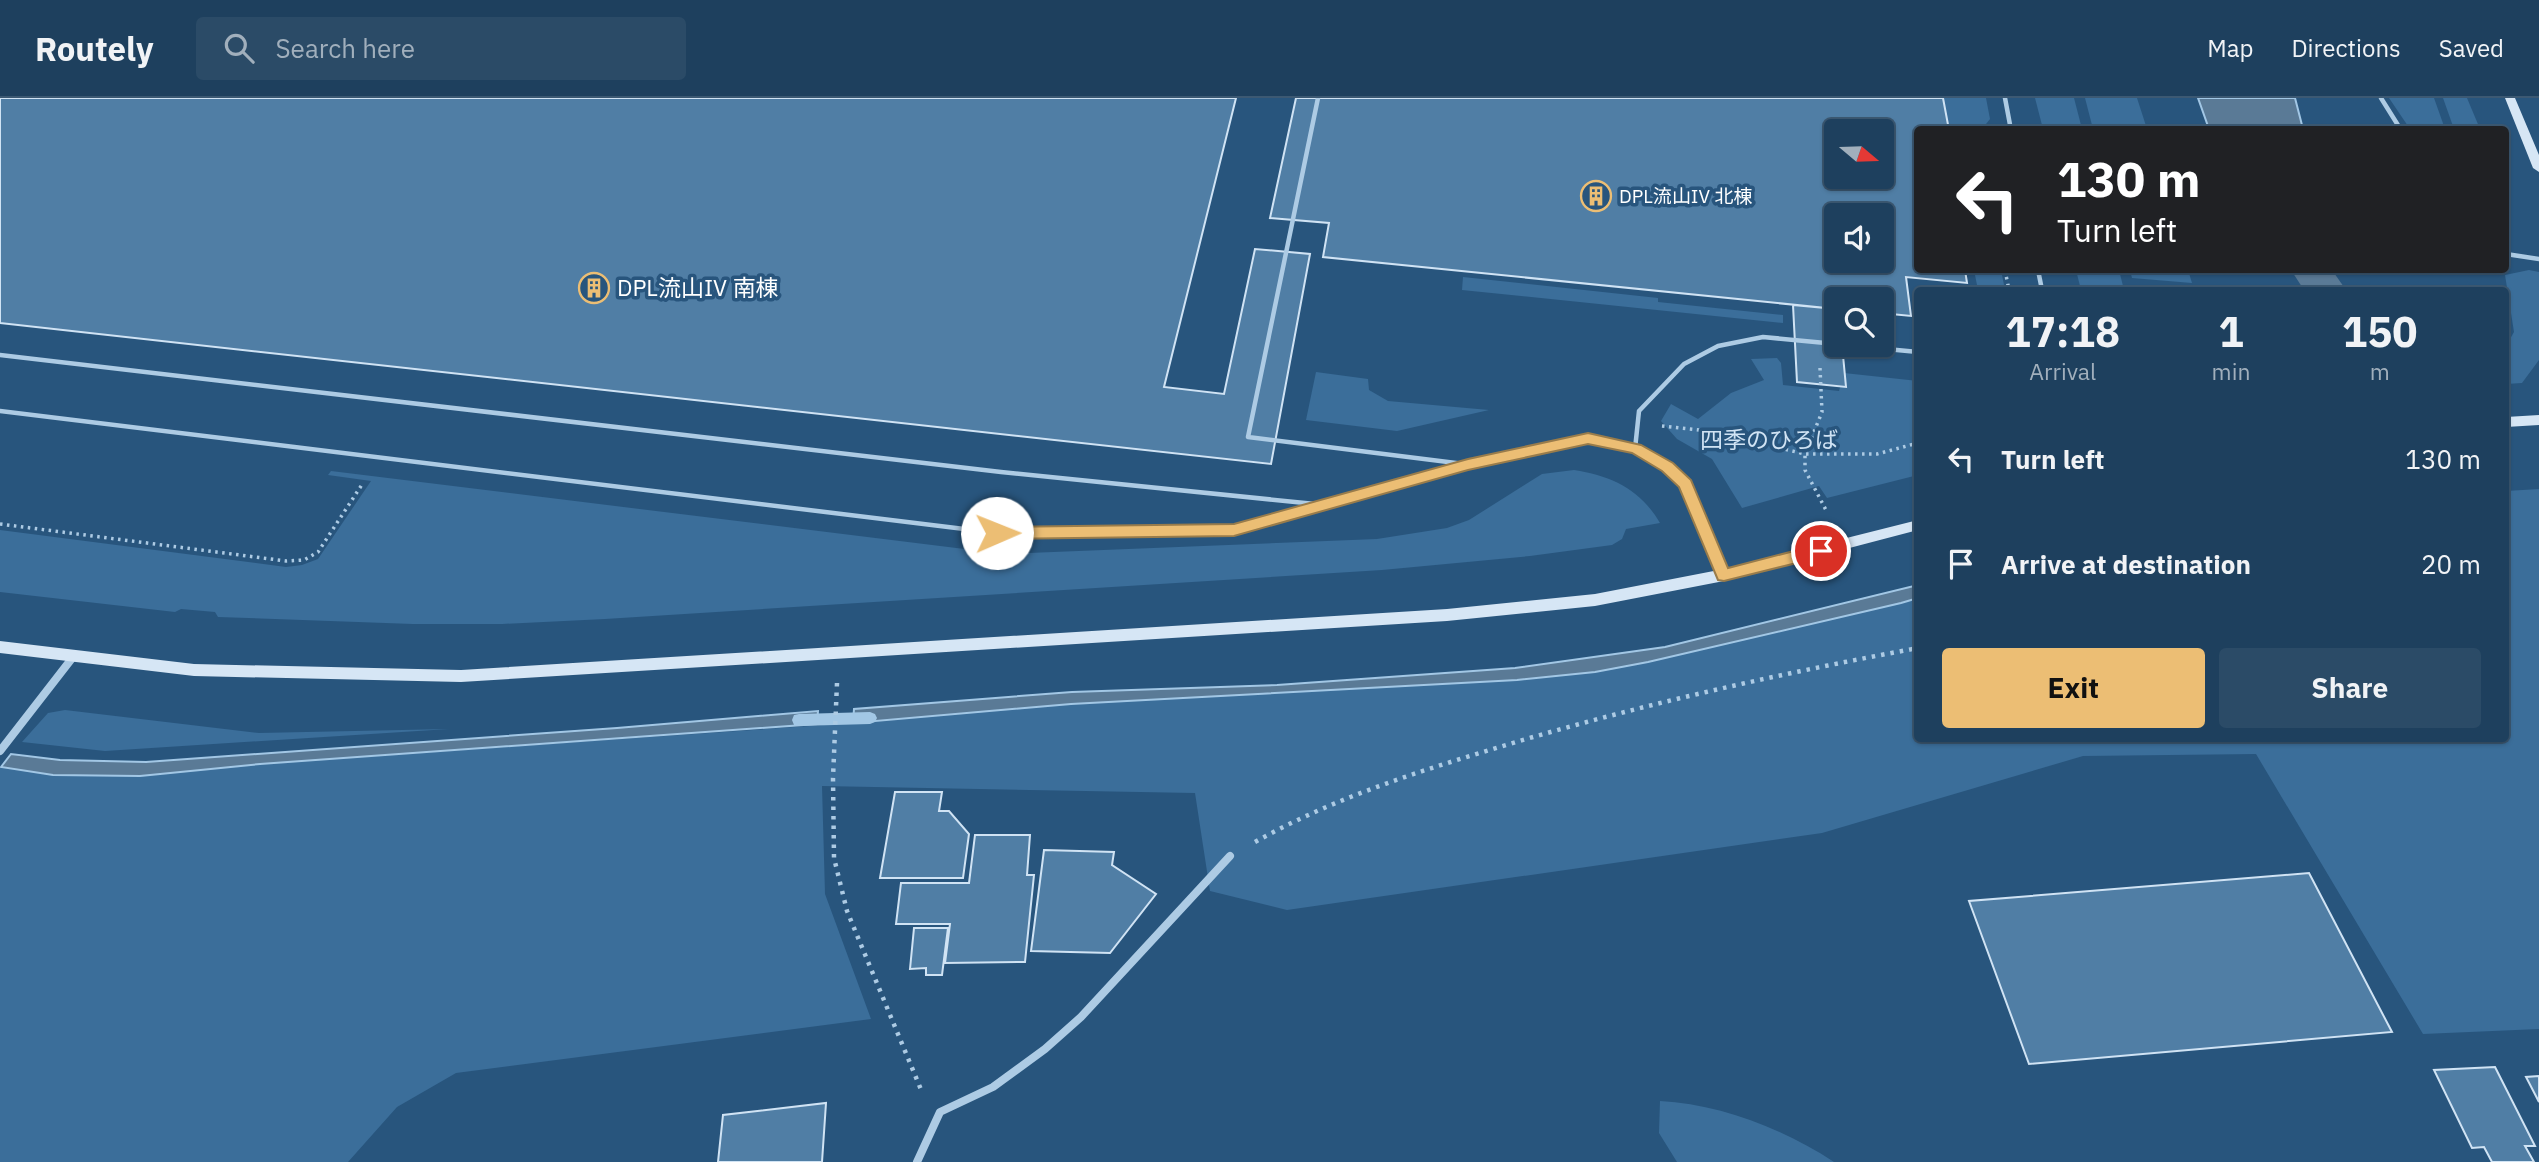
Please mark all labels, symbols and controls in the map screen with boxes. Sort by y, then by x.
search box [196,17,686,80]
text: Routely [35,27,154,70]
icon: search [220,29,258,67]
text: Search here [276,31,415,65]
text: Map [2207,32,2253,64]
text: Directions [2291,32,2401,64]
text: Saved [2439,32,2504,64]
north arrow [1824,119,1894,189]
map controls [1824,119,1894,357]
text: 130 m [2057,147,2201,210]
icon: left [1942,154,2033,245]
building icon: DPL流山IV 北棟 [1579,179,1613,213]
place label: DPL流山IV 北棟 [1619,184,1752,208]
button: sound [1824,203,1894,273]
text: Turn left [2057,209,2177,251]
building icon: DPL流山IV 南棟 [577,271,611,305]
place label: DPL流山IV 南棟 [617,272,779,302]
button: search [1824,287,1894,357]
text: 17:18 [2005,304,2120,359]
text: 1 [2218,304,2244,359]
text: 150 [2342,304,2418,359]
text: Arrival [2029,356,2096,386]
text: min [2212,356,2250,386]
text: m [2370,356,2390,386]
park label: 四季のひろば [1700,424,1838,454]
icon: left [1942,440,1980,478]
text: Turn left [2001,442,2104,476]
text: 130 m [2405,442,2481,476]
position arrow [960,496,1034,570]
pin [1791,521,1851,581]
icon: arrive [1802,532,1840,570]
icon: arrive [1942,545,1980,583]
text: Arrive at destination [2001,547,2251,581]
text: 20 m [2421,547,2481,581]
button: Exit [1942,648,2205,728]
button: Share [2219,648,2481,728]

